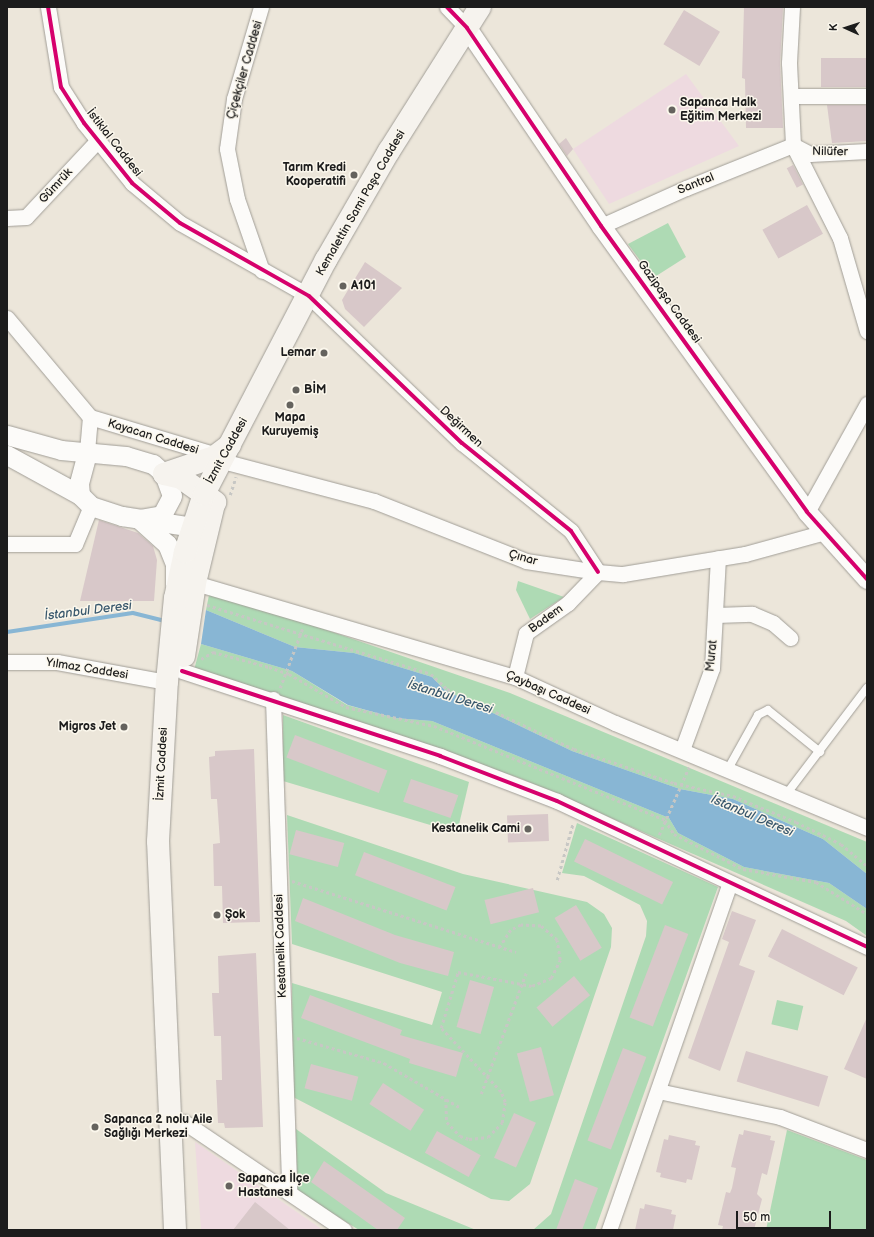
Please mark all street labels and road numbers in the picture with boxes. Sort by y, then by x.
street label: Çiçekçiler Caddesi [224,19,266,121]
street label: İstiklal Caddesi [83,106,145,180]
street label: Kemalettin Sami Paşa Caddesi [313,127,409,279]
street label: Nilüfer [812,144,848,160]
street label: Gümrük [36,165,76,207]
street label: Santral [676,170,716,198]
street label: Gazipaşa Caddesi [634,258,704,346]
street label: Değirmen [437,403,485,451]
street label: İzmit Caddesi [203,415,251,487]
street label: Kayacan Caddesi [106,416,200,458]
street label: Çınar [507,547,539,569]
street label: Badem [526,602,566,636]
street label: Murat [703,640,721,672]
street label: Yılmaz Caddesi [45,655,129,683]
street label: Çaybaşı Caddesi [503,668,593,718]
street label: İzmit Caddesi [153,727,171,801]
street label: Kestanelik Caddesi [272,894,290,998]

